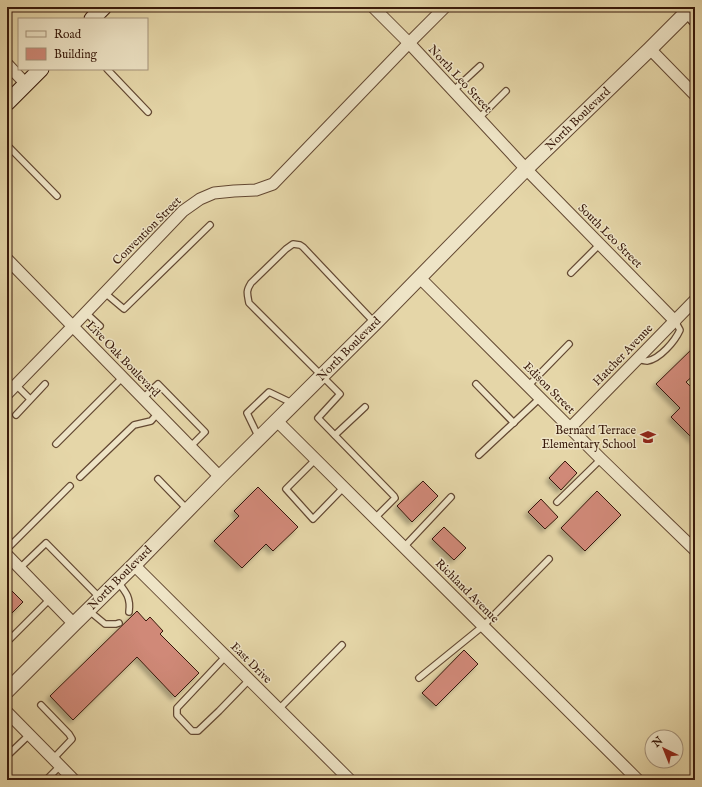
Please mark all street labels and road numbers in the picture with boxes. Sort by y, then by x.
street label: North Leo Street [425,42,495,116]
street label: North Boulevard [542,84,614,154]
street label: Convention Street [110,194,184,268]
street label: South Leo Street [575,201,645,271]
street label: North Boulevard [314,313,385,384]
street label: Live Oak Boulevard [83,318,163,401]
street label: Hatcher Avenue [590,321,657,389]
street label: Edison Street [520,359,578,417]
street label: North Boulevard [85,542,156,613]
street label: Richland Avenue [432,556,502,626]
street label: East Drive [227,639,275,687]

